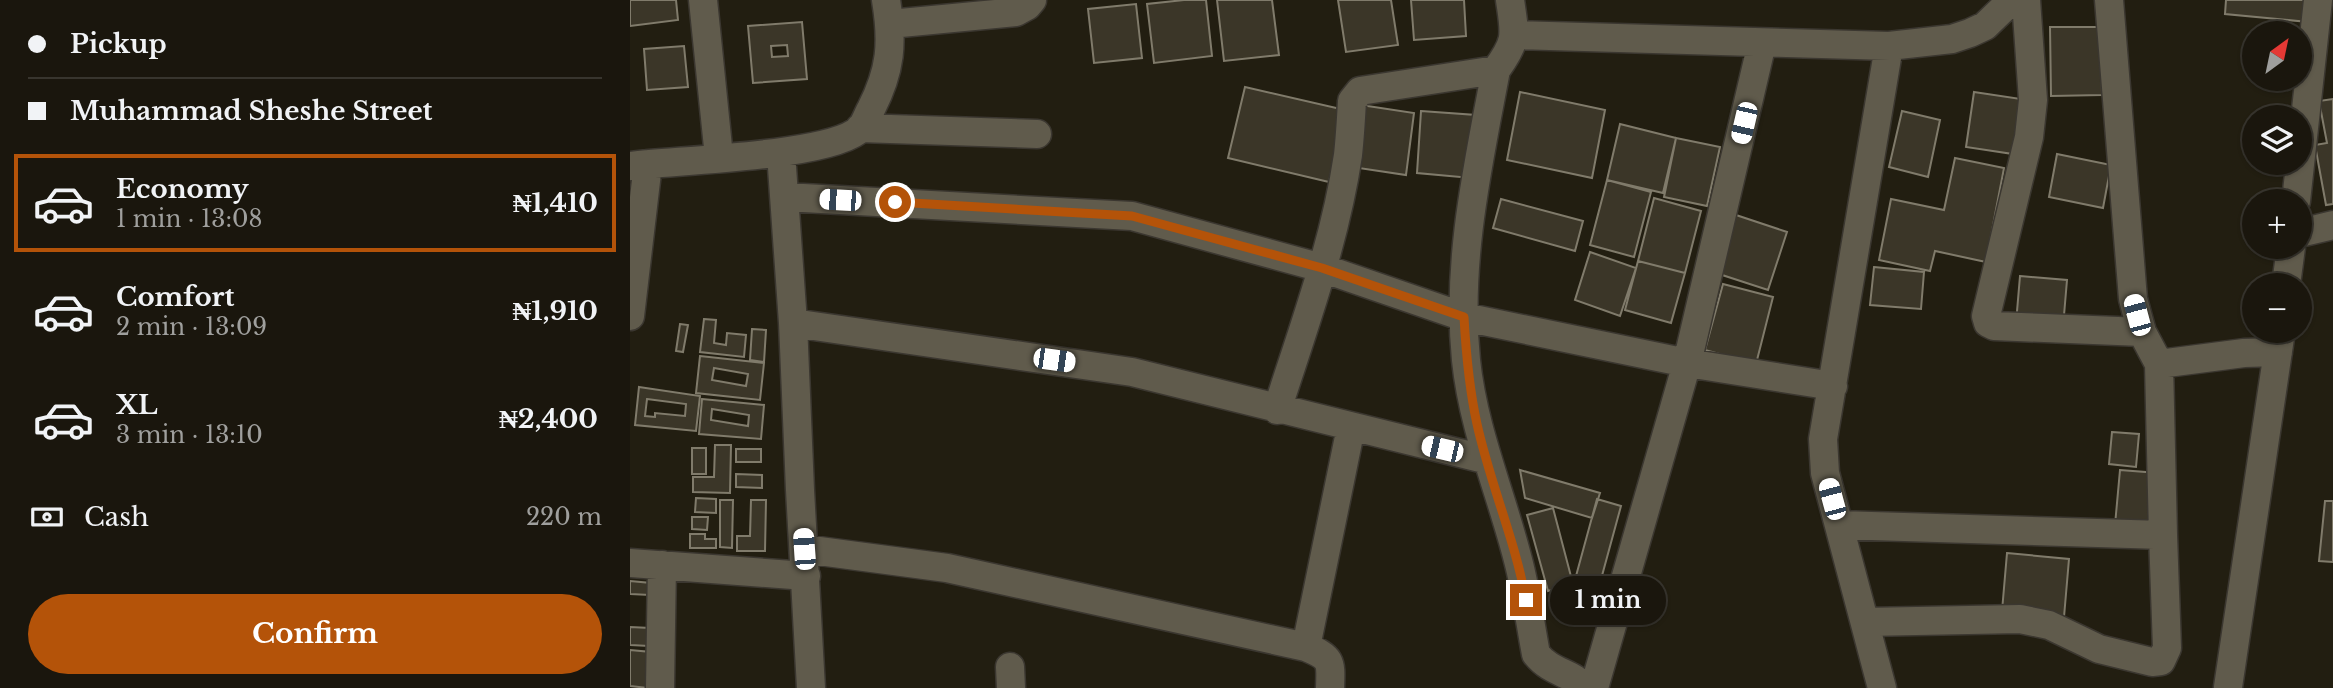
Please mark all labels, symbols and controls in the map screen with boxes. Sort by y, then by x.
north arrow [2242,21,2312,91]
map controls [2242,21,2312,343]
text: Pickup [70,28,167,60]
text: Muhammad Sheshe Street [70,95,433,127]
car [1730,100,1759,146]
button: layers [2242,105,2312,175]
icon: car [32,172,95,235]
text: Economy [116,173,249,205]
route start [879,186,911,218]
text: ₦1,410 [513,187,598,219]
car [819,188,862,212]
button: + [2242,189,2312,259]
text: 1 min · 13:08 [116,205,262,233]
button: − [2242,273,2312,343]
icon: car [32,280,95,343]
text: Comfort [116,281,234,313]
car [2122,292,2153,338]
text: ₦1,910 [513,295,598,327]
text: 2 min · 13:09 [116,313,267,341]
car [1032,347,1077,373]
icon: car [32,388,95,451]
text: XL [116,389,158,421]
text: ₦2,400 [499,403,598,435]
text: 3 min · 13:10 [116,421,263,449]
car [1420,434,1465,464]
car [1817,476,1848,522]
icon: cash [28,498,66,536]
text: Cash [84,501,149,533]
text: 220 m [526,503,602,531]
car [793,527,816,571]
callout: 1 min [1550,576,1666,624]
route end [1510,584,1542,616]
text: 1 min [1575,586,1641,614]
button: Confirm [28,594,602,674]

